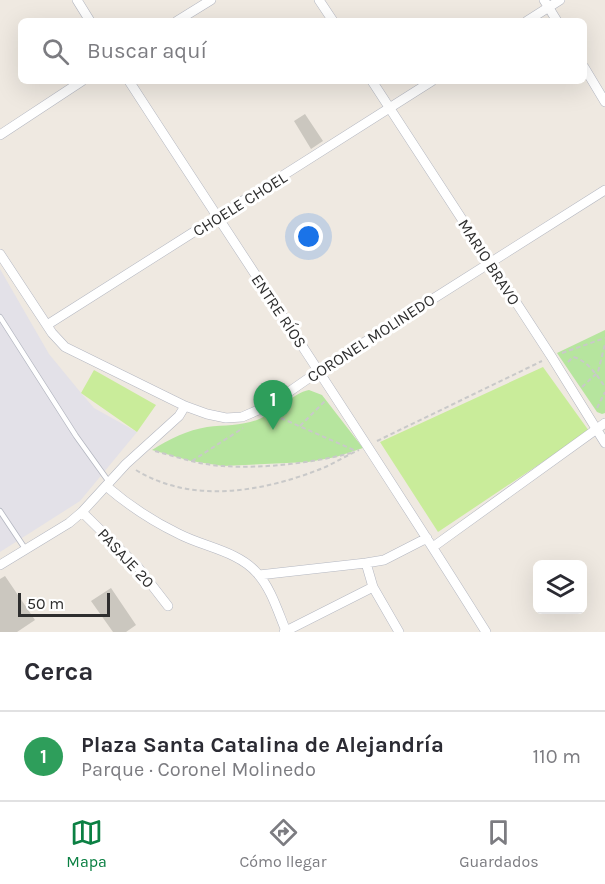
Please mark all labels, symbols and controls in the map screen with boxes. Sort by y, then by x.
search box [18,18,587,84]
icon: search [39,35,72,68]
text: Buscar aquí [87,38,207,64]
street label: CHOELE CHOEL [189,167,291,241]
street label: MARIO BRAVO [454,215,524,309]
your location [294,222,323,251]
street label: ENTRE RÍOS [247,271,311,351]
street label: CORONEL MOLINEDO [304,290,438,386]
pin: 1 [254,380,292,430]
street label: PASAJE 20 [94,524,158,592]
map controls [533,560,587,614]
button: layers [533,560,587,614]
scale bar [18,590,110,618]
text: 50 m [27,594,64,613]
text: Cerca [24,656,93,687]
text: Plaza Santa Catalina de Alejandría [81,732,444,758]
text: 1 [40,745,47,768]
text: 110 m [532,745,581,768]
text: Parque · Coronel Molinedo [81,758,316,781]
tab: Mapa [66,816,107,871]
tab: Cómo llegar [240,816,326,871]
tab: Guardados [459,816,539,871]

